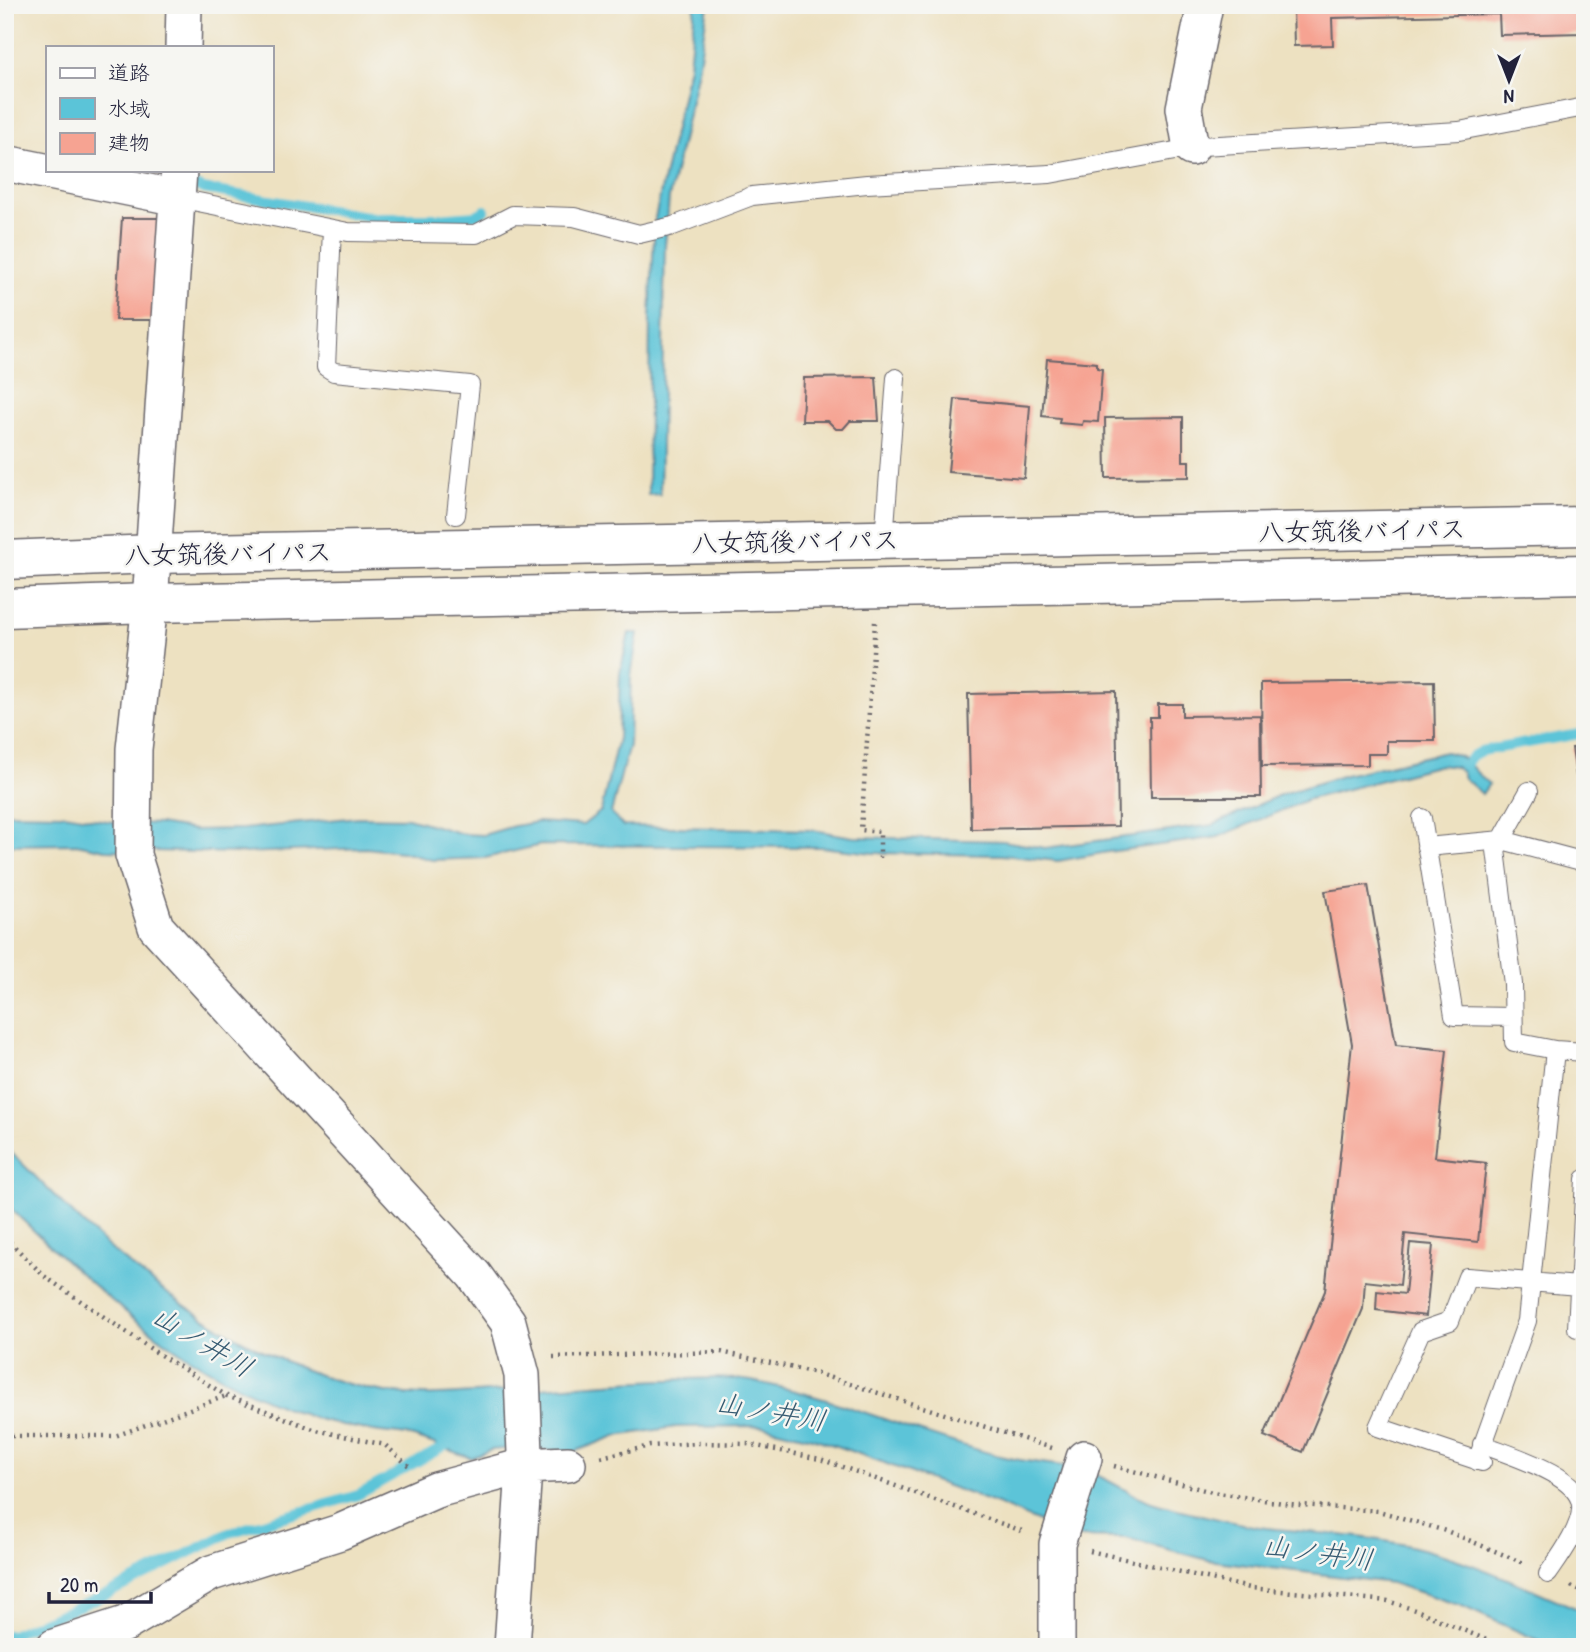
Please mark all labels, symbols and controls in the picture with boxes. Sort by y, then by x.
legend [46,46,273,172]
north arrow [1474,46,1544,116]
text: 道路 [108,58,150,87]
text: N [1504,84,1514,110]
text: 水域 [108,94,150,123]
text: 建物 [108,128,150,157]
street label: 八女筑後バイパス [1258,511,1466,549]
street label: 八女筑後バイパス [691,522,899,560]
street label: 八女筑後バイパス [124,534,332,572]
water label: 山ノ井川 [145,1296,261,1386]
water label: 山ノ井川 [713,1383,829,1439]
water label: 山ノ井川 [1260,1525,1376,1579]
scale bar [49,1561,150,1605]
text: 20 m [60,1570,98,1599]

